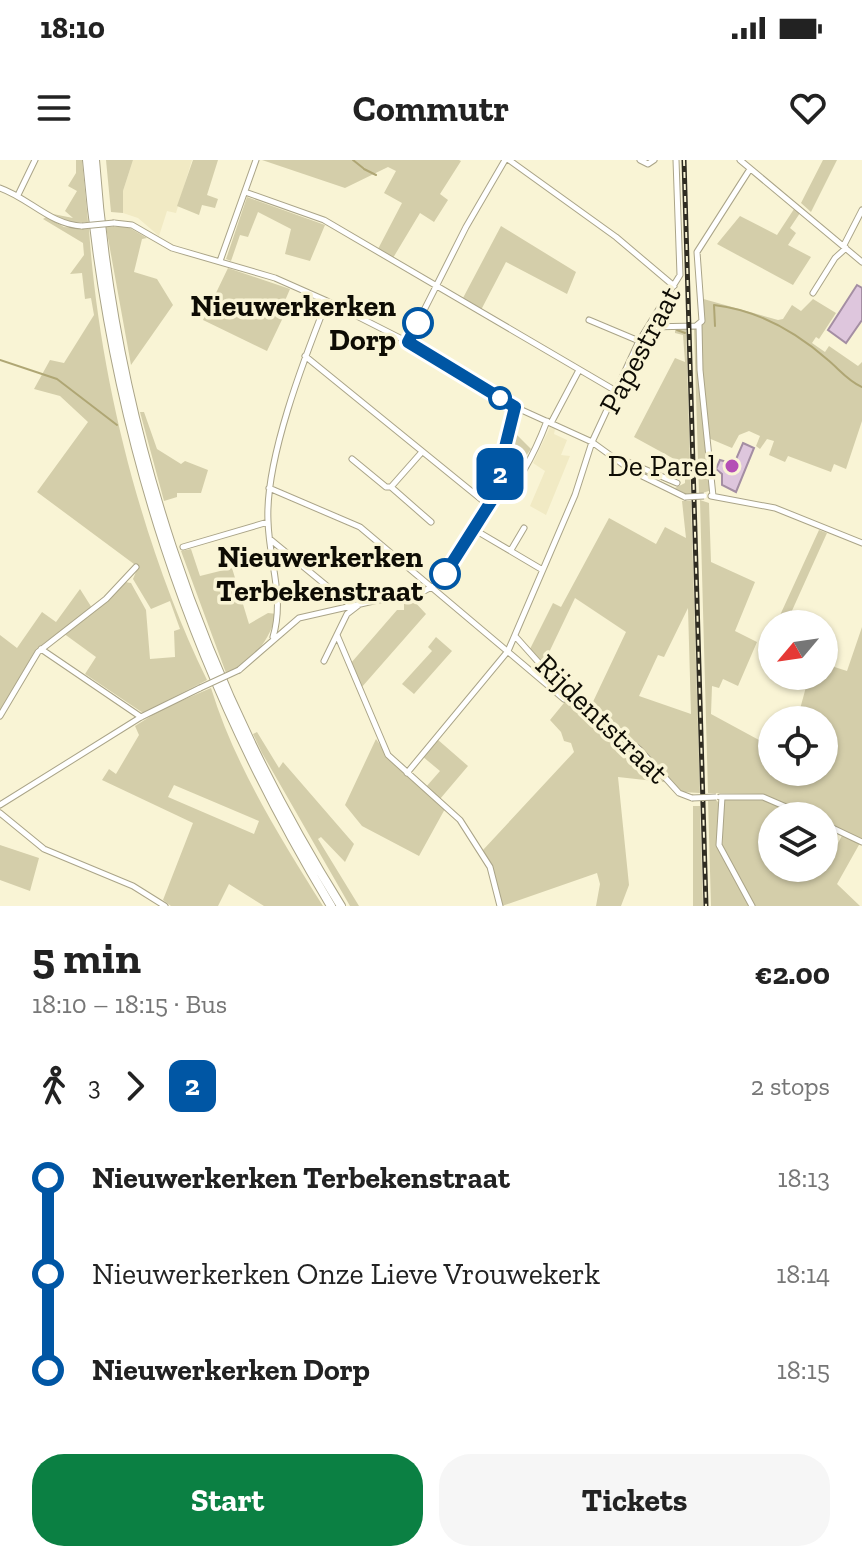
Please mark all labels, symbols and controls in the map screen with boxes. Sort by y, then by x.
text: 18:10 [40,10,105,46]
icon: menu [32,86,76,130]
icon: heart [786,86,830,130]
text: Commutr [353,87,509,130]
street label: Papestraat [591,280,689,420]
place label: Nieuwerkerken Dorp [191,288,396,358]
marker: Nieuwerkerken Dorp [403,308,433,338]
unlabelled marker [489,387,511,409]
line badge: 2 [474,448,526,500]
place label: De Parel [608,448,716,484]
text: 2 [492,457,508,490]
marker: De Parel [723,457,741,475]
place label: Nieuwerkerken Terbekenstraat [216,539,424,609]
marker: Nieuwerkerken Terbekenstraat [430,559,460,589]
north arrow [758,610,838,690]
map controls [758,610,838,882]
street label: Rijdentstraat [528,647,676,791]
button: locate [758,706,838,786]
button: layers [758,802,838,882]
text: 5 min [32,931,141,984]
text: €2.00 [755,956,830,992]
text: 18:10 – 18:15 · Bus [32,988,227,1020]
icon: walk [32,1064,76,1108]
icon: forward [113,1064,157,1108]
text: 2 [185,1069,200,1102]
text: 3 [88,1070,101,1102]
text: 2 stops [751,1070,830,1102]
text: Nieuwerkerken Terbekenstraat [92,1160,510,1196]
text: 18:13 [777,1162,830,1194]
text: Nieuwerkerken Onze Lieve Vrouwekerk [92,1256,600,1292]
text: 18:14 [776,1258,830,1290]
text: Nieuwerkerken Dorp [92,1352,370,1388]
text: 18:15 [777,1354,830,1386]
button: Start [32,1454,423,1546]
button: Tickets [439,1454,830,1546]

